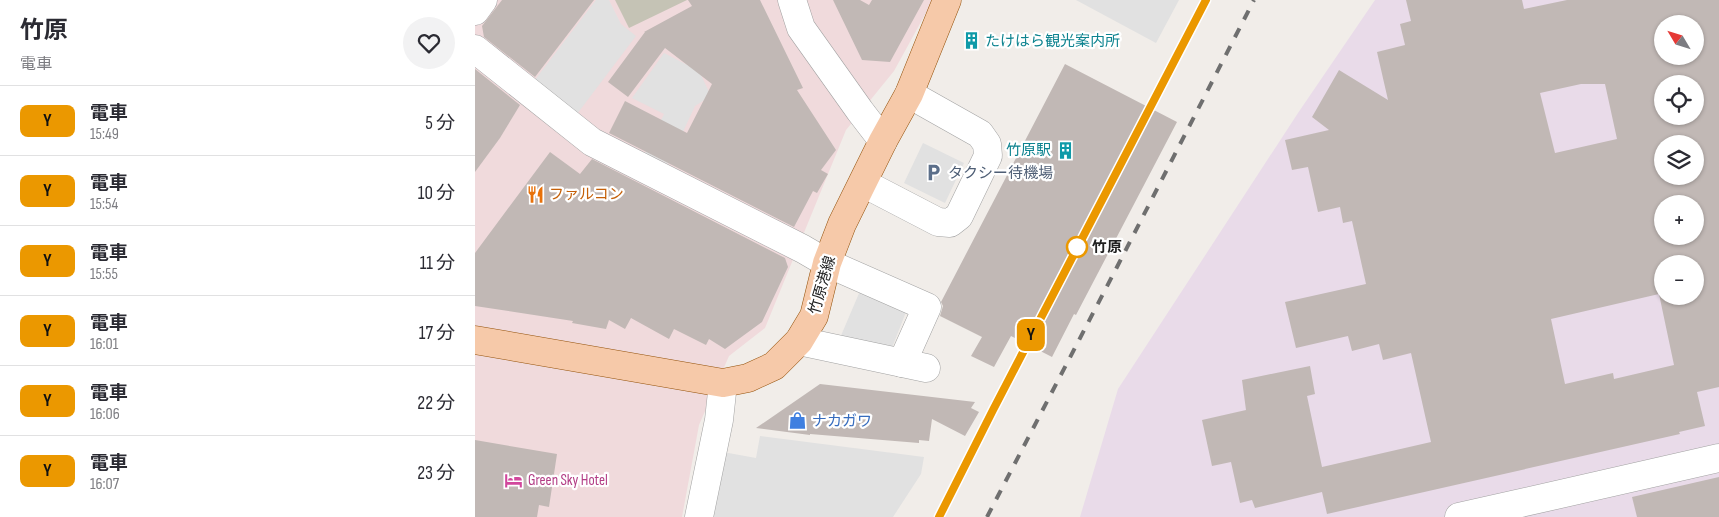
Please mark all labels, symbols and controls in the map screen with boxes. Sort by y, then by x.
north arrow [1654,15,1704,65]
map controls [1654,15,1704,305]
text: 竹原 [20,16,68,45]
button: heart [403,17,455,69]
building icon: たけはら観光案内所 [961,31,981,51]
place label: たけはら観光案内所 [985,32,1120,51]
text: 電車 [20,55,52,74]
button: locate [1654,75,1704,125]
text: 電車 [90,102,128,125]
text: Y [43,110,52,131]
text: 5 分 [425,112,455,135]
text: 15:49 [90,125,119,144]
button: layers [1654,135,1704,185]
building icon: 竹原駅 [1055,140,1075,160]
place label: 竹原駅 [1006,141,1051,160]
parking icon: タクシー待機場 [924,163,944,183]
place label: タクシー待機場 [948,164,1053,183]
text: 電車 [90,172,128,195]
text: Y [43,180,52,201]
text: 10 分 [418,182,455,205]
restaurant icon: ファルコン [525,184,545,204]
place label: ファルコン [549,185,624,204]
text: 15:54 [90,195,118,214]
button: + [1654,195,1704,245]
marker: 竹原 [1066,236,1088,258]
place label: 竹原 [1092,238,1122,257]
text: 電車 [90,242,128,265]
text: Y [43,250,52,271]
text: 11 分 [420,252,455,275]
street label: 竹原港線 [805,254,840,317]
button: − [1654,255,1704,305]
text: 15:55 [90,265,118,284]
text: 電車 [90,312,128,335]
line badge: Y [1015,319,1047,351]
text: Y [43,320,52,341]
text: 17 分 [419,322,455,345]
text: Y [1027,324,1035,345]
text: 16:01 [90,335,118,354]
text: 電車 [90,382,128,405]
text: Y [43,390,52,411]
text: 22 分 [417,392,455,415]
text: 16:06 [90,405,120,424]
shop icon: ナカガワ [788,411,808,431]
place label: ナカガワ [812,412,872,431]
text: 電車 [90,452,128,475]
text: Y [43,460,52,481]
text: 23 分 [417,462,455,485]
hotel icon: Green Sky Hotel [504,470,524,490]
place label: Green Sky Hotel [528,471,608,490]
text: 16:07 [90,475,119,494]

